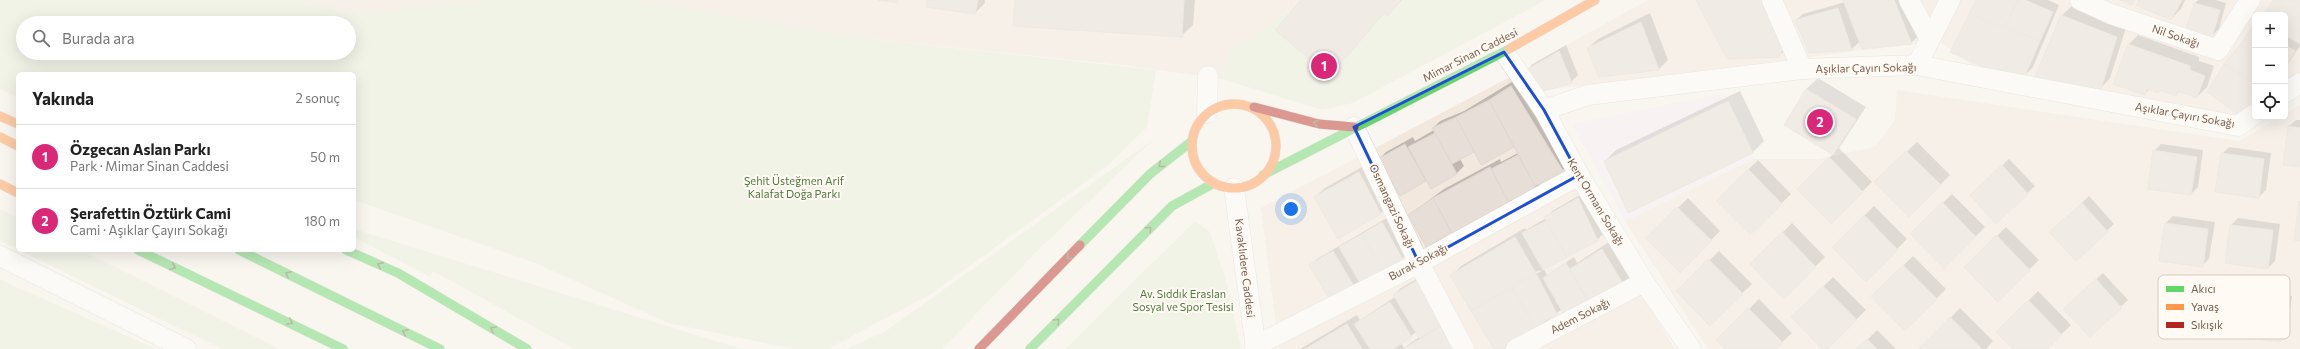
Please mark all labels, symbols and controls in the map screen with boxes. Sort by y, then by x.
map controls [2252,12,2288,120]
button: + [2252,12,2288,48]
search box [16,16,356,60]
street label: Nil Sokağı [2151,21,2202,50]
street label: Mimar Sinan Caddesi [1420,25,1519,84]
icon: search [30,27,52,49]
text: Burada ara [62,29,135,47]
button: − [2252,48,2288,84]
pin: 1 [1311,51,1337,81]
street label: Aşıklar Çayırı Sokağı [1815,60,1917,75]
button: locate [2252,84,2288,120]
text: Yakında [32,88,94,109]
text: 2 sonuç [295,90,340,106]
street label: Aşıklar Çayırı Sokağı [2134,99,2236,130]
pin: 2 [1807,107,1833,137]
one-way arrow [1312,119,1319,127]
text: Özgecan Aslan Parkı [70,140,211,158]
text: 1 [42,149,48,165]
text: 50 m [310,149,340,165]
street label: Kent Ormanı Sokağı [1565,156,1628,248]
text: Park · Mimar Sinan Caddesi [70,158,229,174]
one-way arrow [1159,161,1166,168]
street label: Osmangazi Sokağı [1367,162,1418,250]
park label: Şehit Üsteğmen Arif Kalafat Doğa Parkı [744,173,845,200]
your location [1281,199,1301,219]
text: Şerafettin Öztürk Cami [70,204,231,222]
text: 2 [41,213,49,229]
text: 180 m [304,213,340,229]
street label: Kavaklıdere Caddesi [1233,218,1258,318]
text: Cami · Aşıklar Çayırı Sokağı [70,222,228,238]
one-way arrow [1144,226,1152,234]
street label: Burak Sokağı [1386,241,1449,283]
one-way arrow [1066,252,1074,260]
one-way arrow [169,262,176,270]
one-way arrow [377,262,384,270]
one-way arrow [285,271,293,279]
legend [2158,275,2290,339]
text: Akıcı [2191,282,2216,295]
park label: Av. Sıddık Eraslan Sosyal ve Spor Tesisi [1132,287,1234,313]
street label: Adem Sokağı [1548,295,1612,336]
text: Yavaş [2191,300,2219,313]
one-way arrow [286,317,294,325]
one-way arrow [1052,318,1060,326]
text: Sıkışık [2191,318,2223,331]
one-way arrow [490,327,497,334]
one-way arrow [401,329,409,337]

